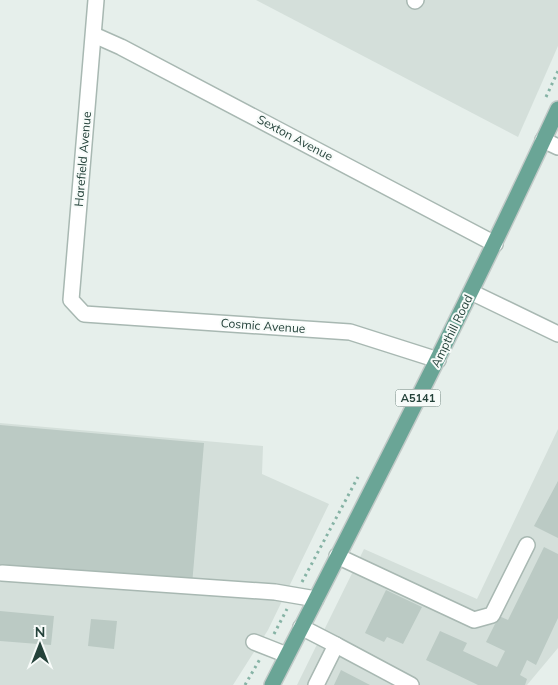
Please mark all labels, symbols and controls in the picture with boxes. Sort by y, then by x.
street label: Harefield Avenue [71,111,94,207]
street label: Sexton Avenue [255,111,336,164]
street label: Ampthill Road [428,292,476,370]
street label: Cosmic Avenue [220,315,306,336]
road number: A5141 [396,389,440,406]
north arrow [15,620,65,670]
text: N [35,623,45,641]

